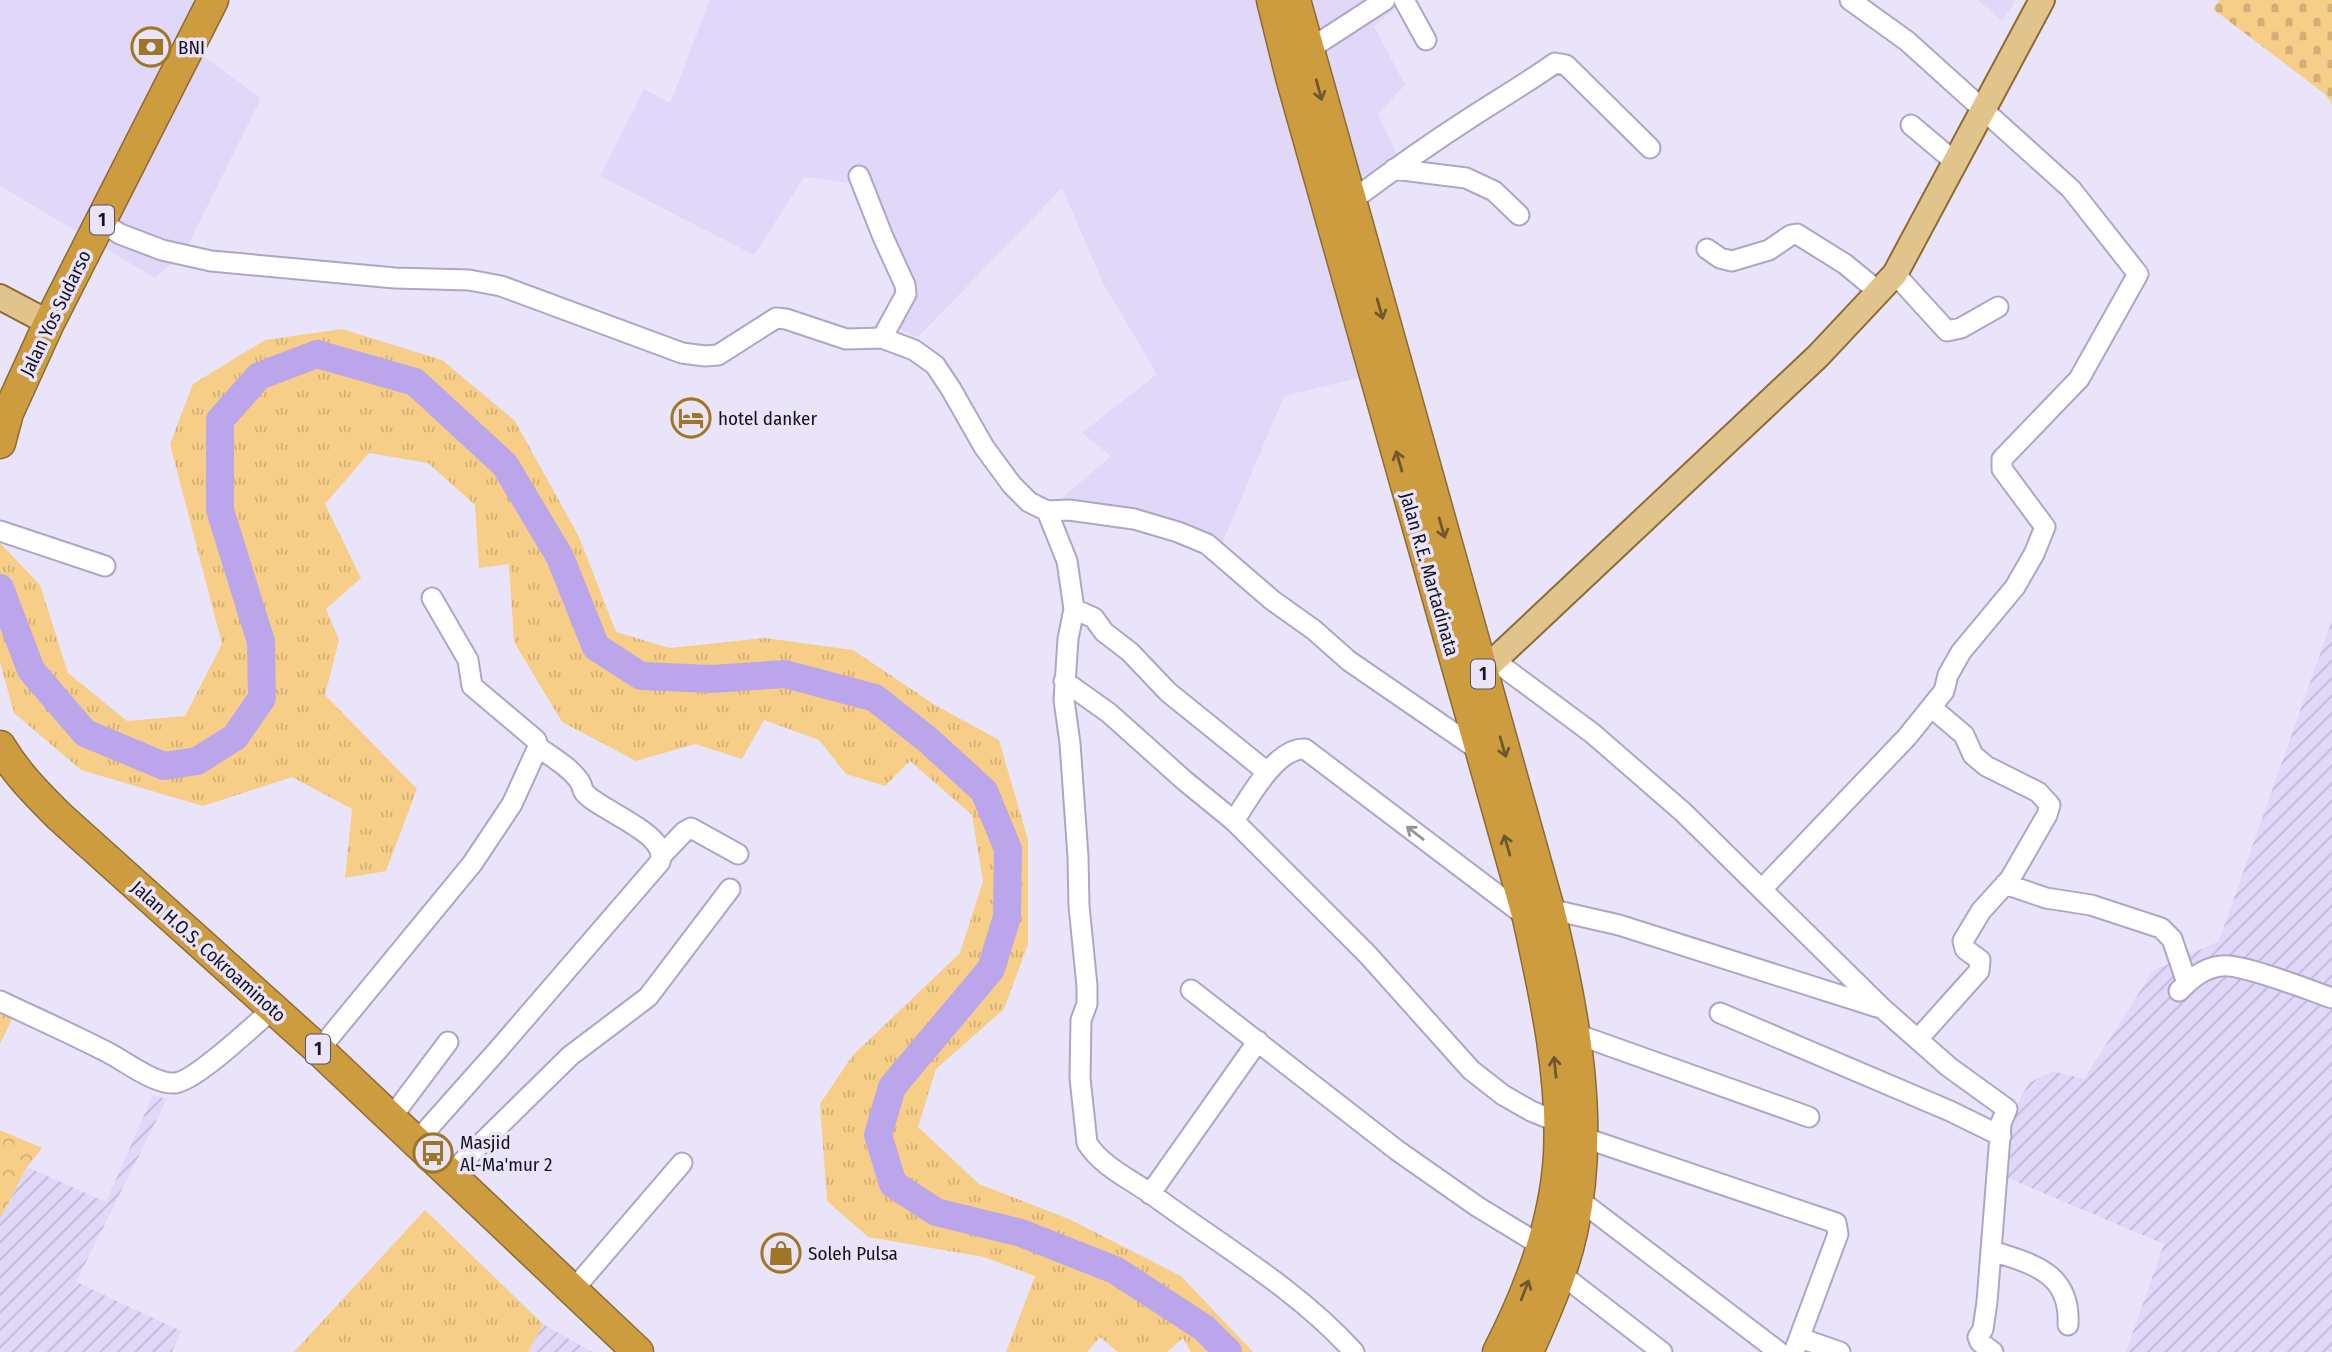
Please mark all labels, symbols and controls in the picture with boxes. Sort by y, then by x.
bank icon: BNI [130,26,172,68]
place label: BNI [178,36,205,59]
one-way arrow [1313,78,1326,100]
road number: 1 [90,205,114,234]
street label: Jalan Yos Sudarso [15,246,96,380]
one-way arrow [1374,297,1387,320]
hotel icon: hotel danker [670,397,712,439]
place label: hotel danker [718,407,817,430]
one-way arrow [1391,450,1404,472]
street label: Jalan R.E. Martadinata [1395,490,1464,659]
one-way arrow [1436,517,1449,539]
road number: 1 [1471,660,1495,688]
one-way arrow [1498,736,1511,758]
one-way arrow [1406,825,1424,840]
one-way arrow [1500,834,1513,857]
street label: Jalan H.O.S. Cokroaminoto [127,876,291,1027]
road number: 1 [306,1034,330,1064]
one-way arrow [1549,1056,1562,1079]
place label: Masjid Al-Ma'mur 2 [460,1131,552,1176]
bus stop icon: Masjid Al-Ma'mur 2 [412,1132,454,1174]
shop icon: Soleh Pulsa [760,1232,802,1274]
place label: Soleh Pulsa [808,1242,898,1265]
one-way arrow [1520,1279,1533,1301]

